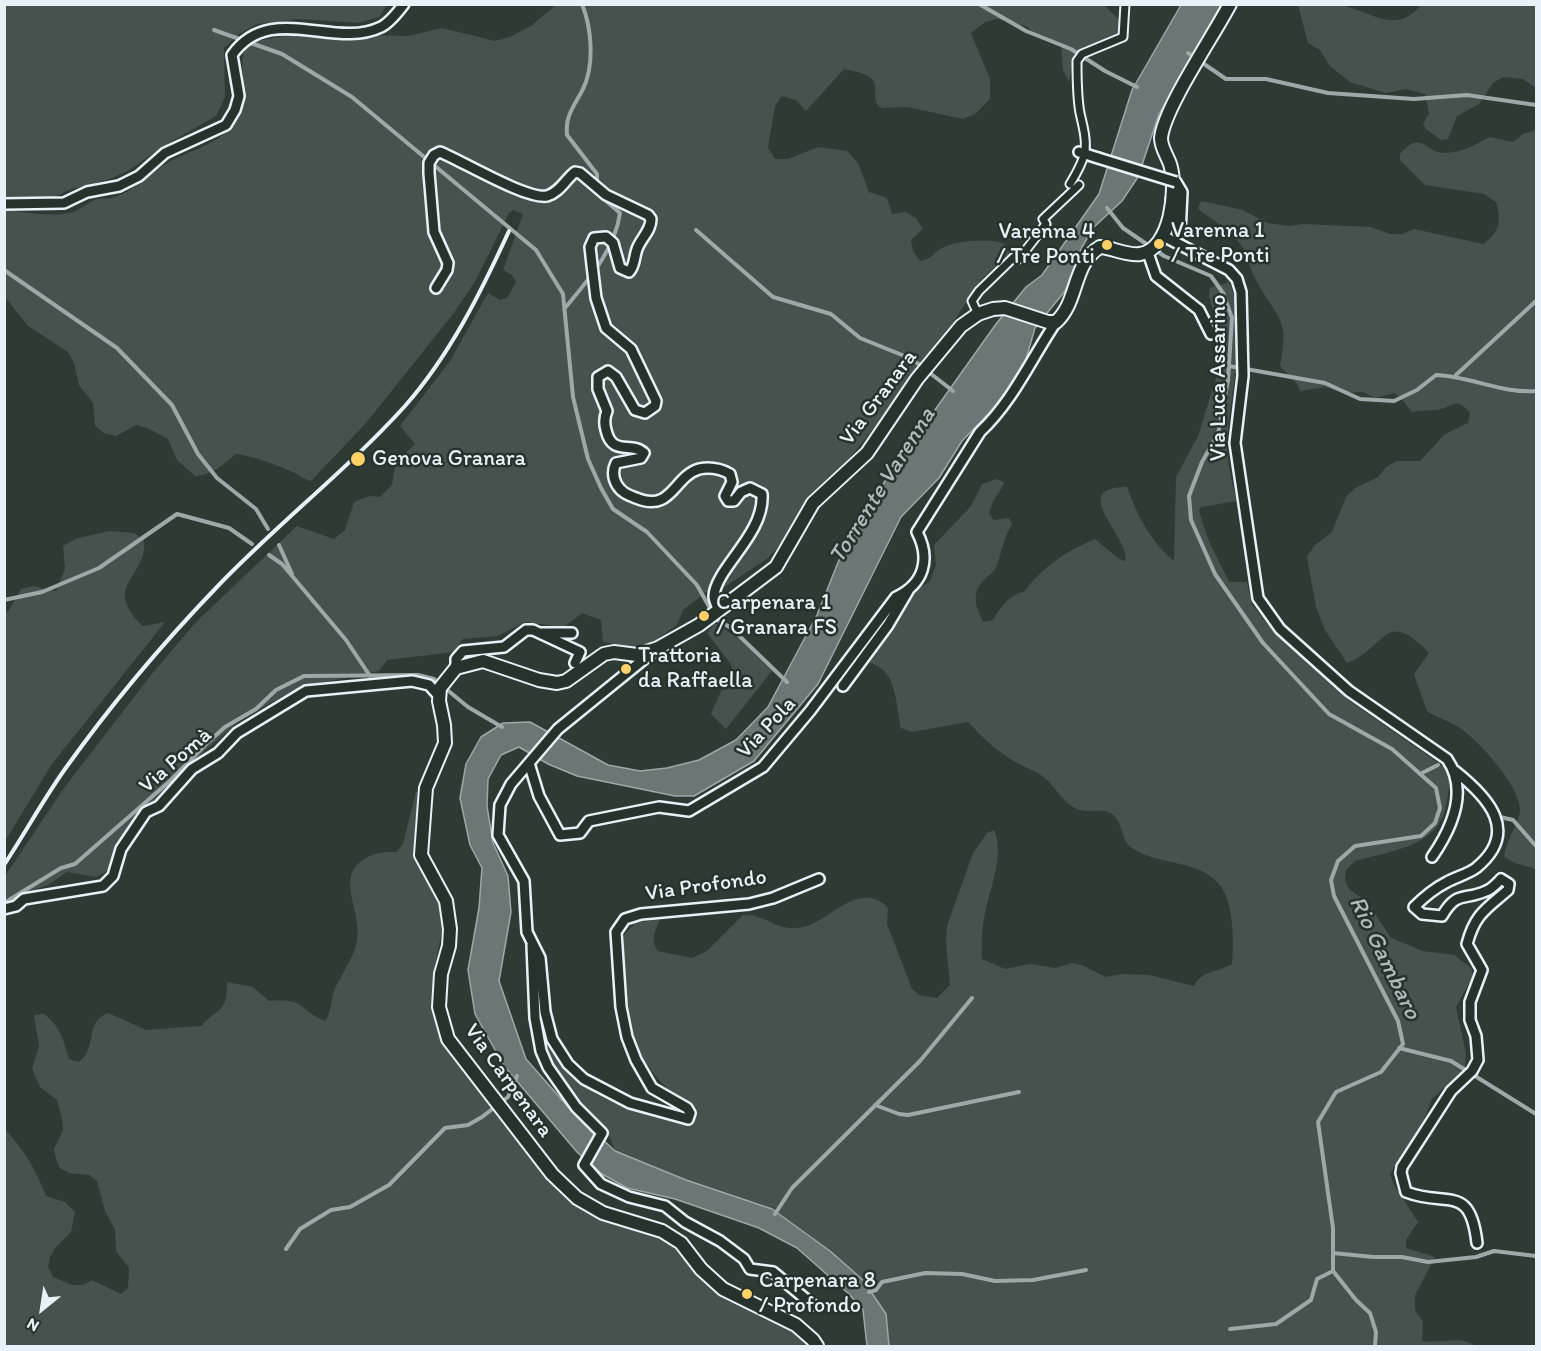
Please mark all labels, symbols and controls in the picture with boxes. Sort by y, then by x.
place label: Varenna 1 / Tre Ponti [1171,218,1270,270]
place label: Varenna 4 / Tre Ponti [996,219,1095,270]
marker: Varenna 1 / Tre Ponti [1152,237,1166,251]
marker: Varenna 4 / Tre Ponti [1100,238,1114,252]
street label: Via Luca Assarino [1206,295,1232,461]
street label: Via Granara [835,345,923,451]
water label: Torrente Varenna [824,403,942,569]
place label: Genova Granara [372,446,526,472]
marker: Genova Granara [349,450,367,468]
place label: Carpenara 1 / Granara FS [716,590,837,642]
marker: Carpenara 1 / Granara FS [697,609,711,623]
place label: Trattoria da Raffaella [638,643,753,694]
marker: Trattoria da Raffaella [619,662,633,676]
street label: Via Pola [732,692,802,764]
street label: Via Pomà [134,722,218,800]
street label: Via Profondo [644,864,768,908]
water label: Rio Gambaro [1342,892,1426,1024]
street label: Via Carpenara [458,1019,558,1143]
place label: Carpenara 8 / Profondo [759,1268,876,1320]
north arrow [12,1279,72,1339]
marker: Carpenara 8 / Profondo [740,1287,754,1301]
text: N [23,1314,42,1336]

